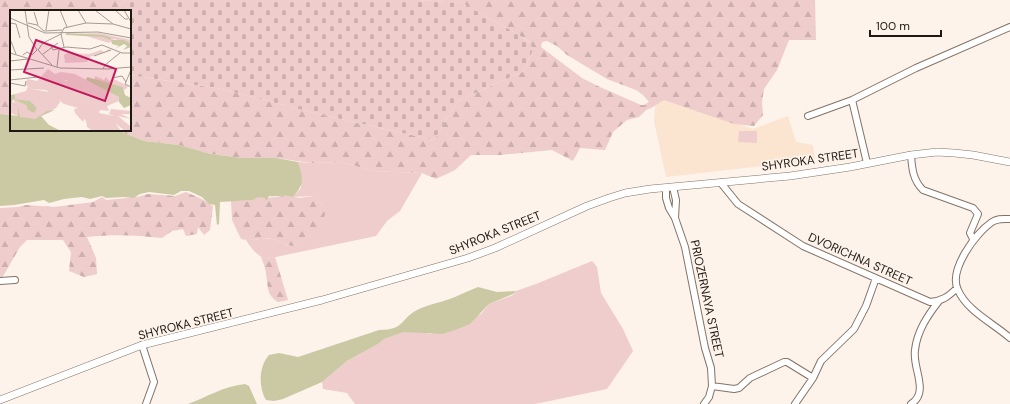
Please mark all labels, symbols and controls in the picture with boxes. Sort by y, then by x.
inset map [10,10,131,131]
scale bar [870,12,941,38]
text: 100 m [876,18,910,34]
street label: SHYROKA STREET [761,145,860,175]
street label: SHYROKA STREET [447,207,543,259]
street label: DVORICHNA STREET [806,229,915,289]
street label: PRIOZERNAYA STREET [687,239,727,360]
street label: SHYROKA STREET [137,304,236,344]

